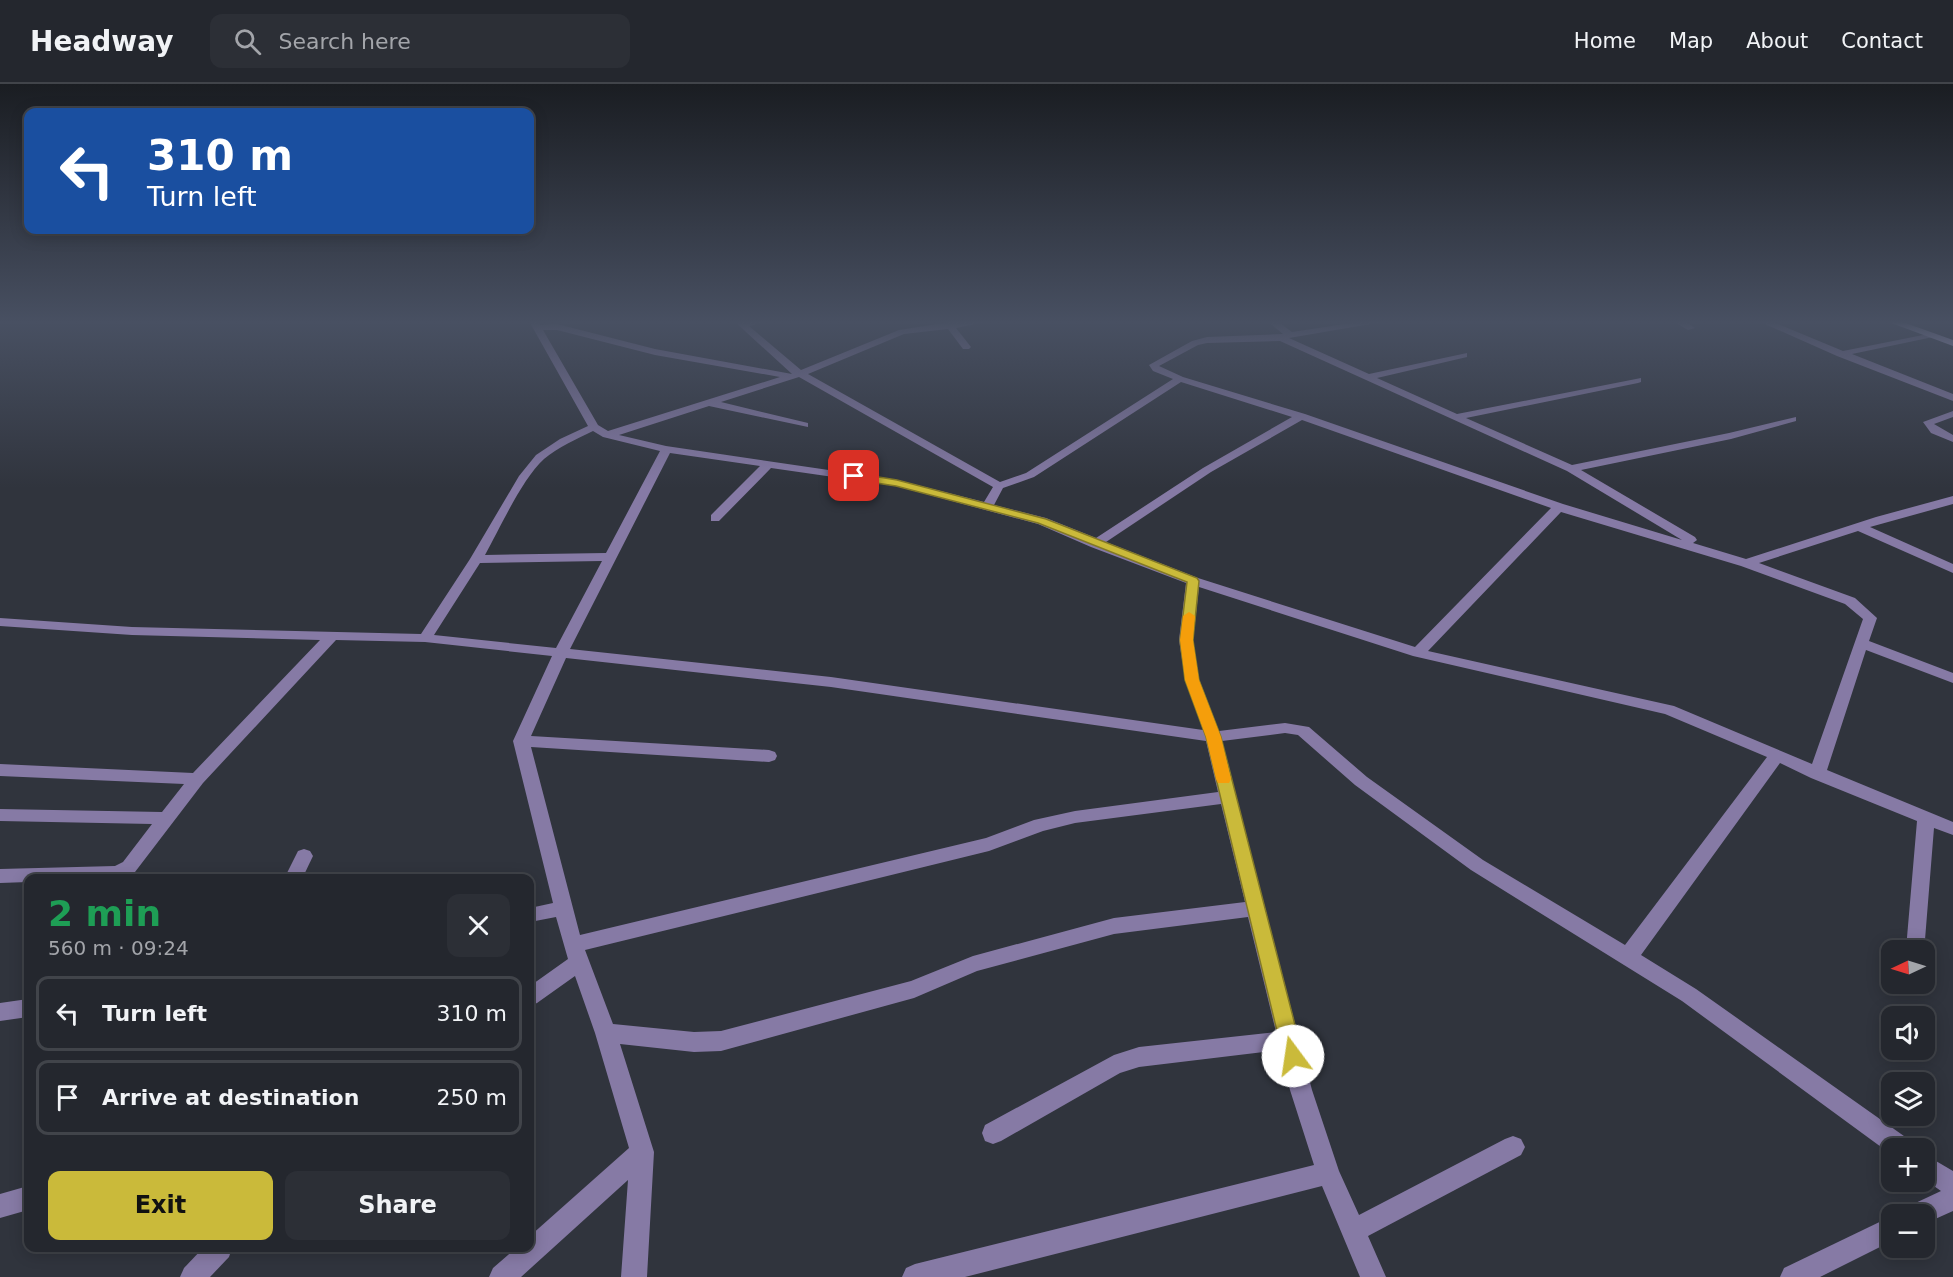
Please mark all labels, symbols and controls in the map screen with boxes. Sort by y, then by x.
search box [210,14,630,68]
text: Headway [30,25,174,58]
icon: search [231,25,264,58]
text: Search here [279,29,411,54]
text: Home [1574,29,1636,53]
text: Map [1669,29,1713,53]
text: About [1746,29,1808,53]
text: Contact [1841,29,1923,53]
text: 310 m [147,131,293,180]
icon: left [48,132,126,210]
text: Turn left [147,181,257,212]
pin [828,450,879,501]
icon: arrive [837,459,870,492]
text: 2 min [48,893,161,934]
button: close [447,894,510,957]
text: 560 m · 09:24 [48,936,189,960]
north arrow [1881,940,1935,994]
map controls [1881,940,1935,1258]
icon: left [51,997,84,1030]
text: Turn left [102,1001,207,1026]
text: 310 m [437,1001,507,1026]
button: sound [1881,1006,1935,1060]
position arrow [1261,1024,1325,1088]
button: layers [1881,1072,1935,1126]
icon: arrive [51,1081,84,1114]
text: Arrive at destination [102,1085,359,1110]
text: 250 m [437,1085,507,1110]
button: + [1881,1138,1935,1192]
button: Exit [48,1171,273,1240]
button: Share [285,1171,510,1240]
button: − [1881,1204,1935,1258]

